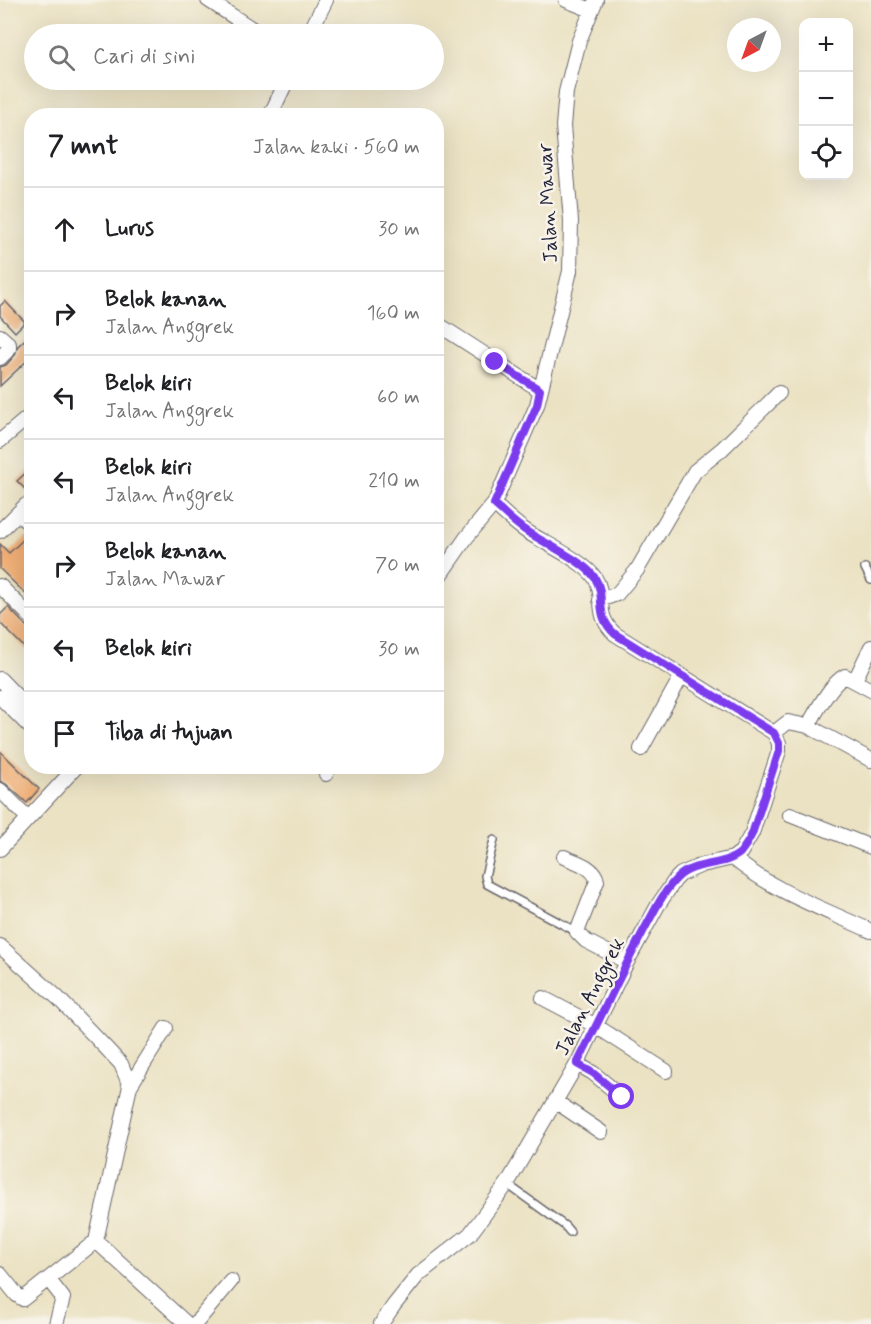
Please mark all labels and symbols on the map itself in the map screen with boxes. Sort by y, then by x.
north arrow [727,18,781,72]
street label: Jalan Mawar [532,142,565,263]
route end [481,348,507,374]
street label: Jalan Anggrek [549,933,633,1061]
route start [608,1083,634,1109]

